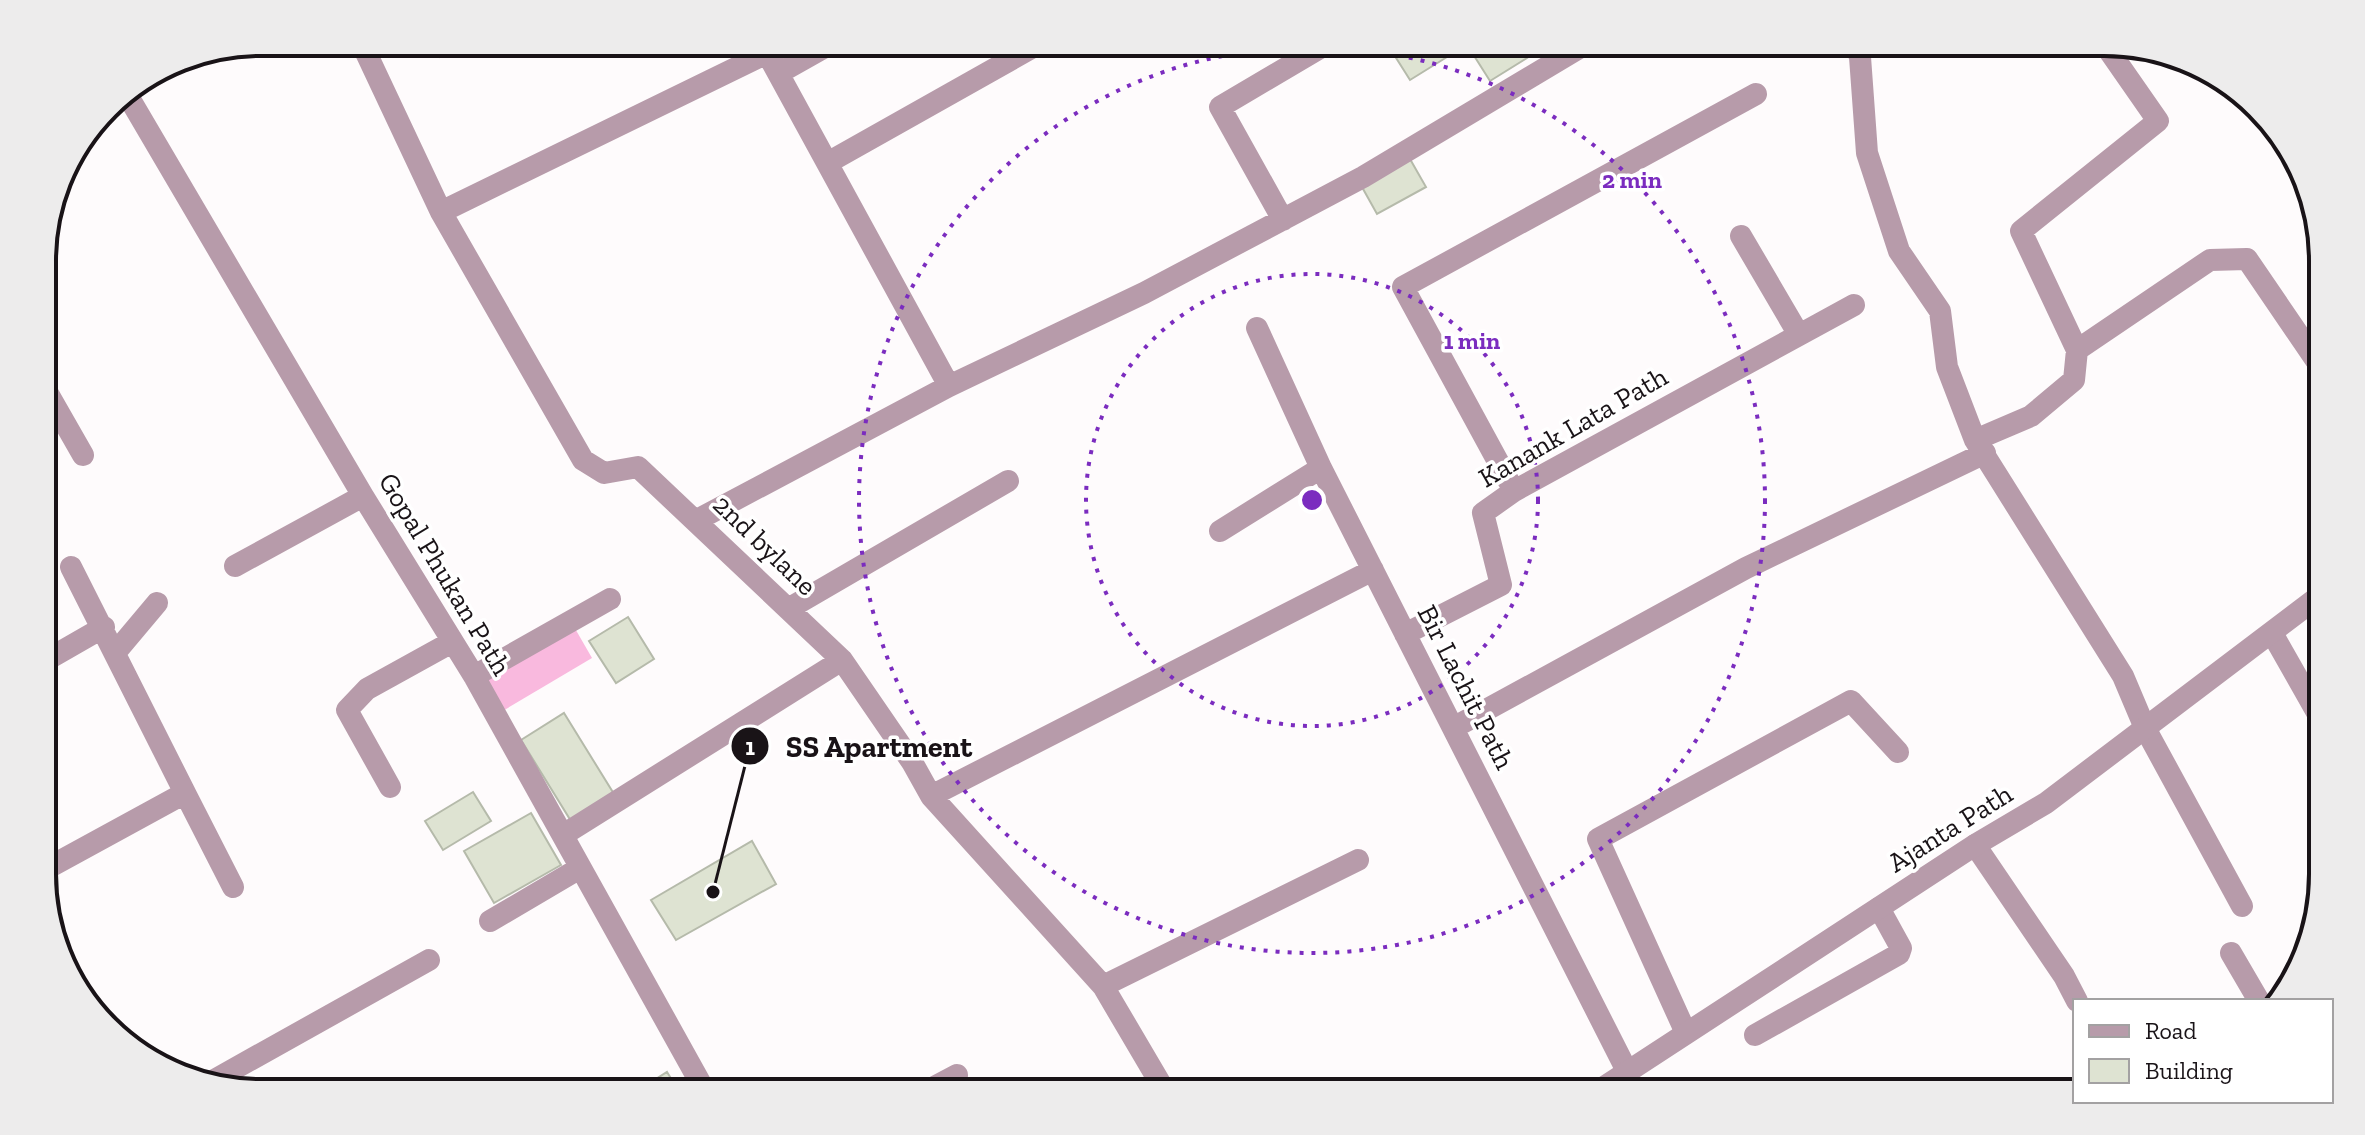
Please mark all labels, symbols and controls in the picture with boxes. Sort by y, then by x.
text: 2 min [1602,165,1662,194]
text: 1 min [1444,326,1500,355]
street label: Kanank Lata Path [1473,359,1674,494]
street label: Gopal Phukan Path [372,467,519,681]
centre of rings [1298,486,1326,514]
street label: 2nd bylane [706,488,824,602]
street label: Bir Lachit Path [1410,599,1522,775]
callout: SS Apartment [730,719,989,773]
text: SS Apartment [786,729,973,765]
text: 1 [745,732,755,761]
street label: Ajanta Path [1882,777,2018,879]
legend [2073,999,2333,1103]
text: Road [2145,1016,2197,1045]
text: Building [2145,1056,2233,1085]

